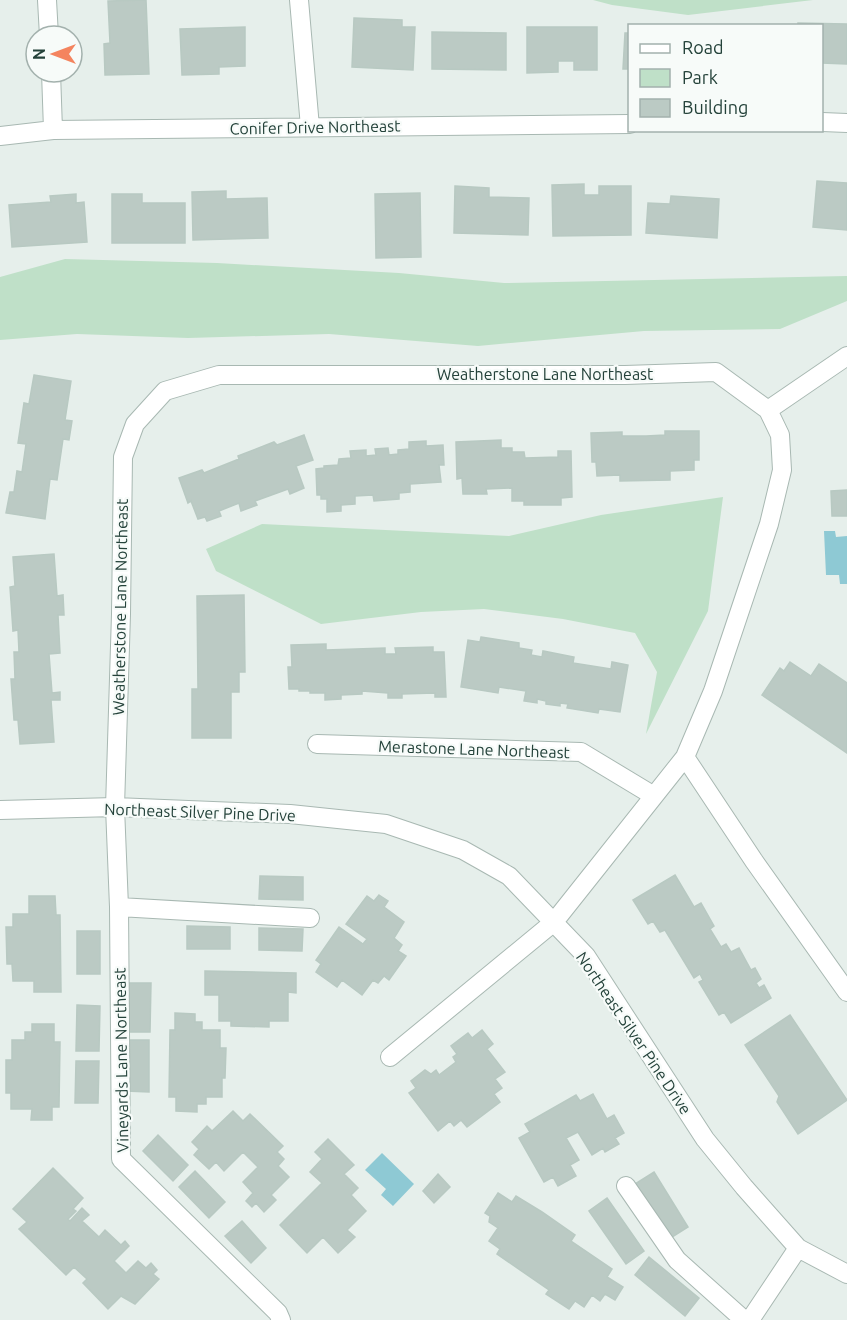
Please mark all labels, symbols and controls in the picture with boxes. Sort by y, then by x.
north arrow [24,24,84,84]
legend [628,24,823,132]
text: Road [682,37,724,57]
text: N [30,48,48,60]
text: Park [682,67,718,87]
text: Building [682,97,748,117]
street label: Conifer Drive Northeast [229,116,401,137]
street label: Weatherstone Lane Northeast [437,365,654,383]
street label: Weatherstone Lane Northeast [109,498,131,715]
street label: Merastone Lane Northeast [378,737,571,761]
street label: Northeast Silver Pine Drive [104,800,296,824]
street label: Northeast Silver Pine Drive [573,948,695,1118]
street label: Vineyards Lane Northeast [110,967,132,1153]

